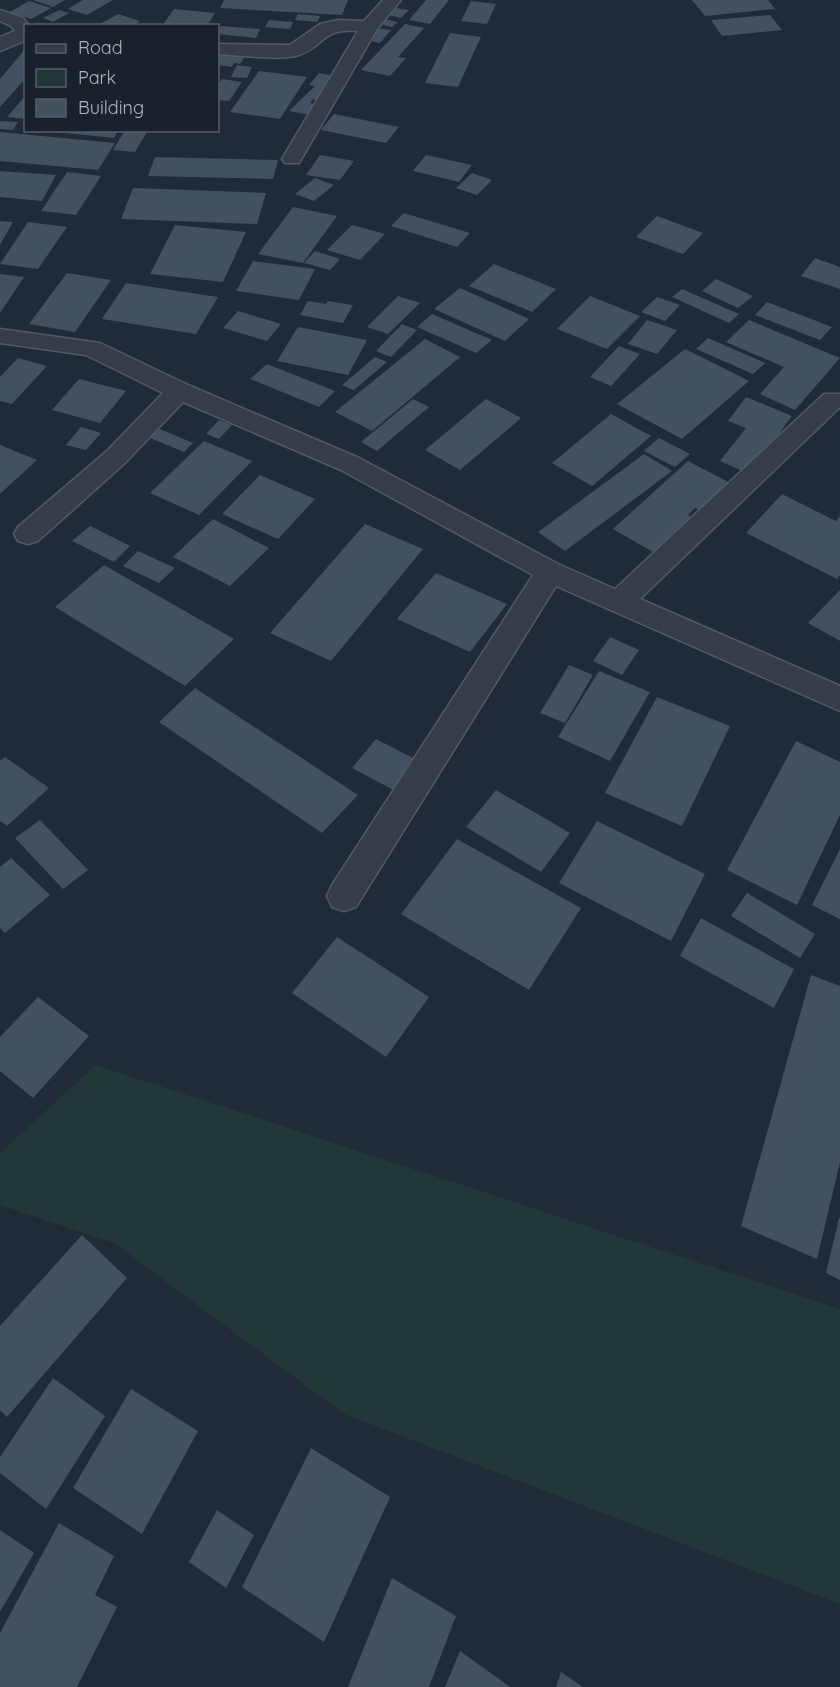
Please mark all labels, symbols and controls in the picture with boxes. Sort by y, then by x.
legend [24,24,219,132]
text: Road [78,36,123,59]
text: Park [78,66,116,89]
text: Building [78,96,144,119]

